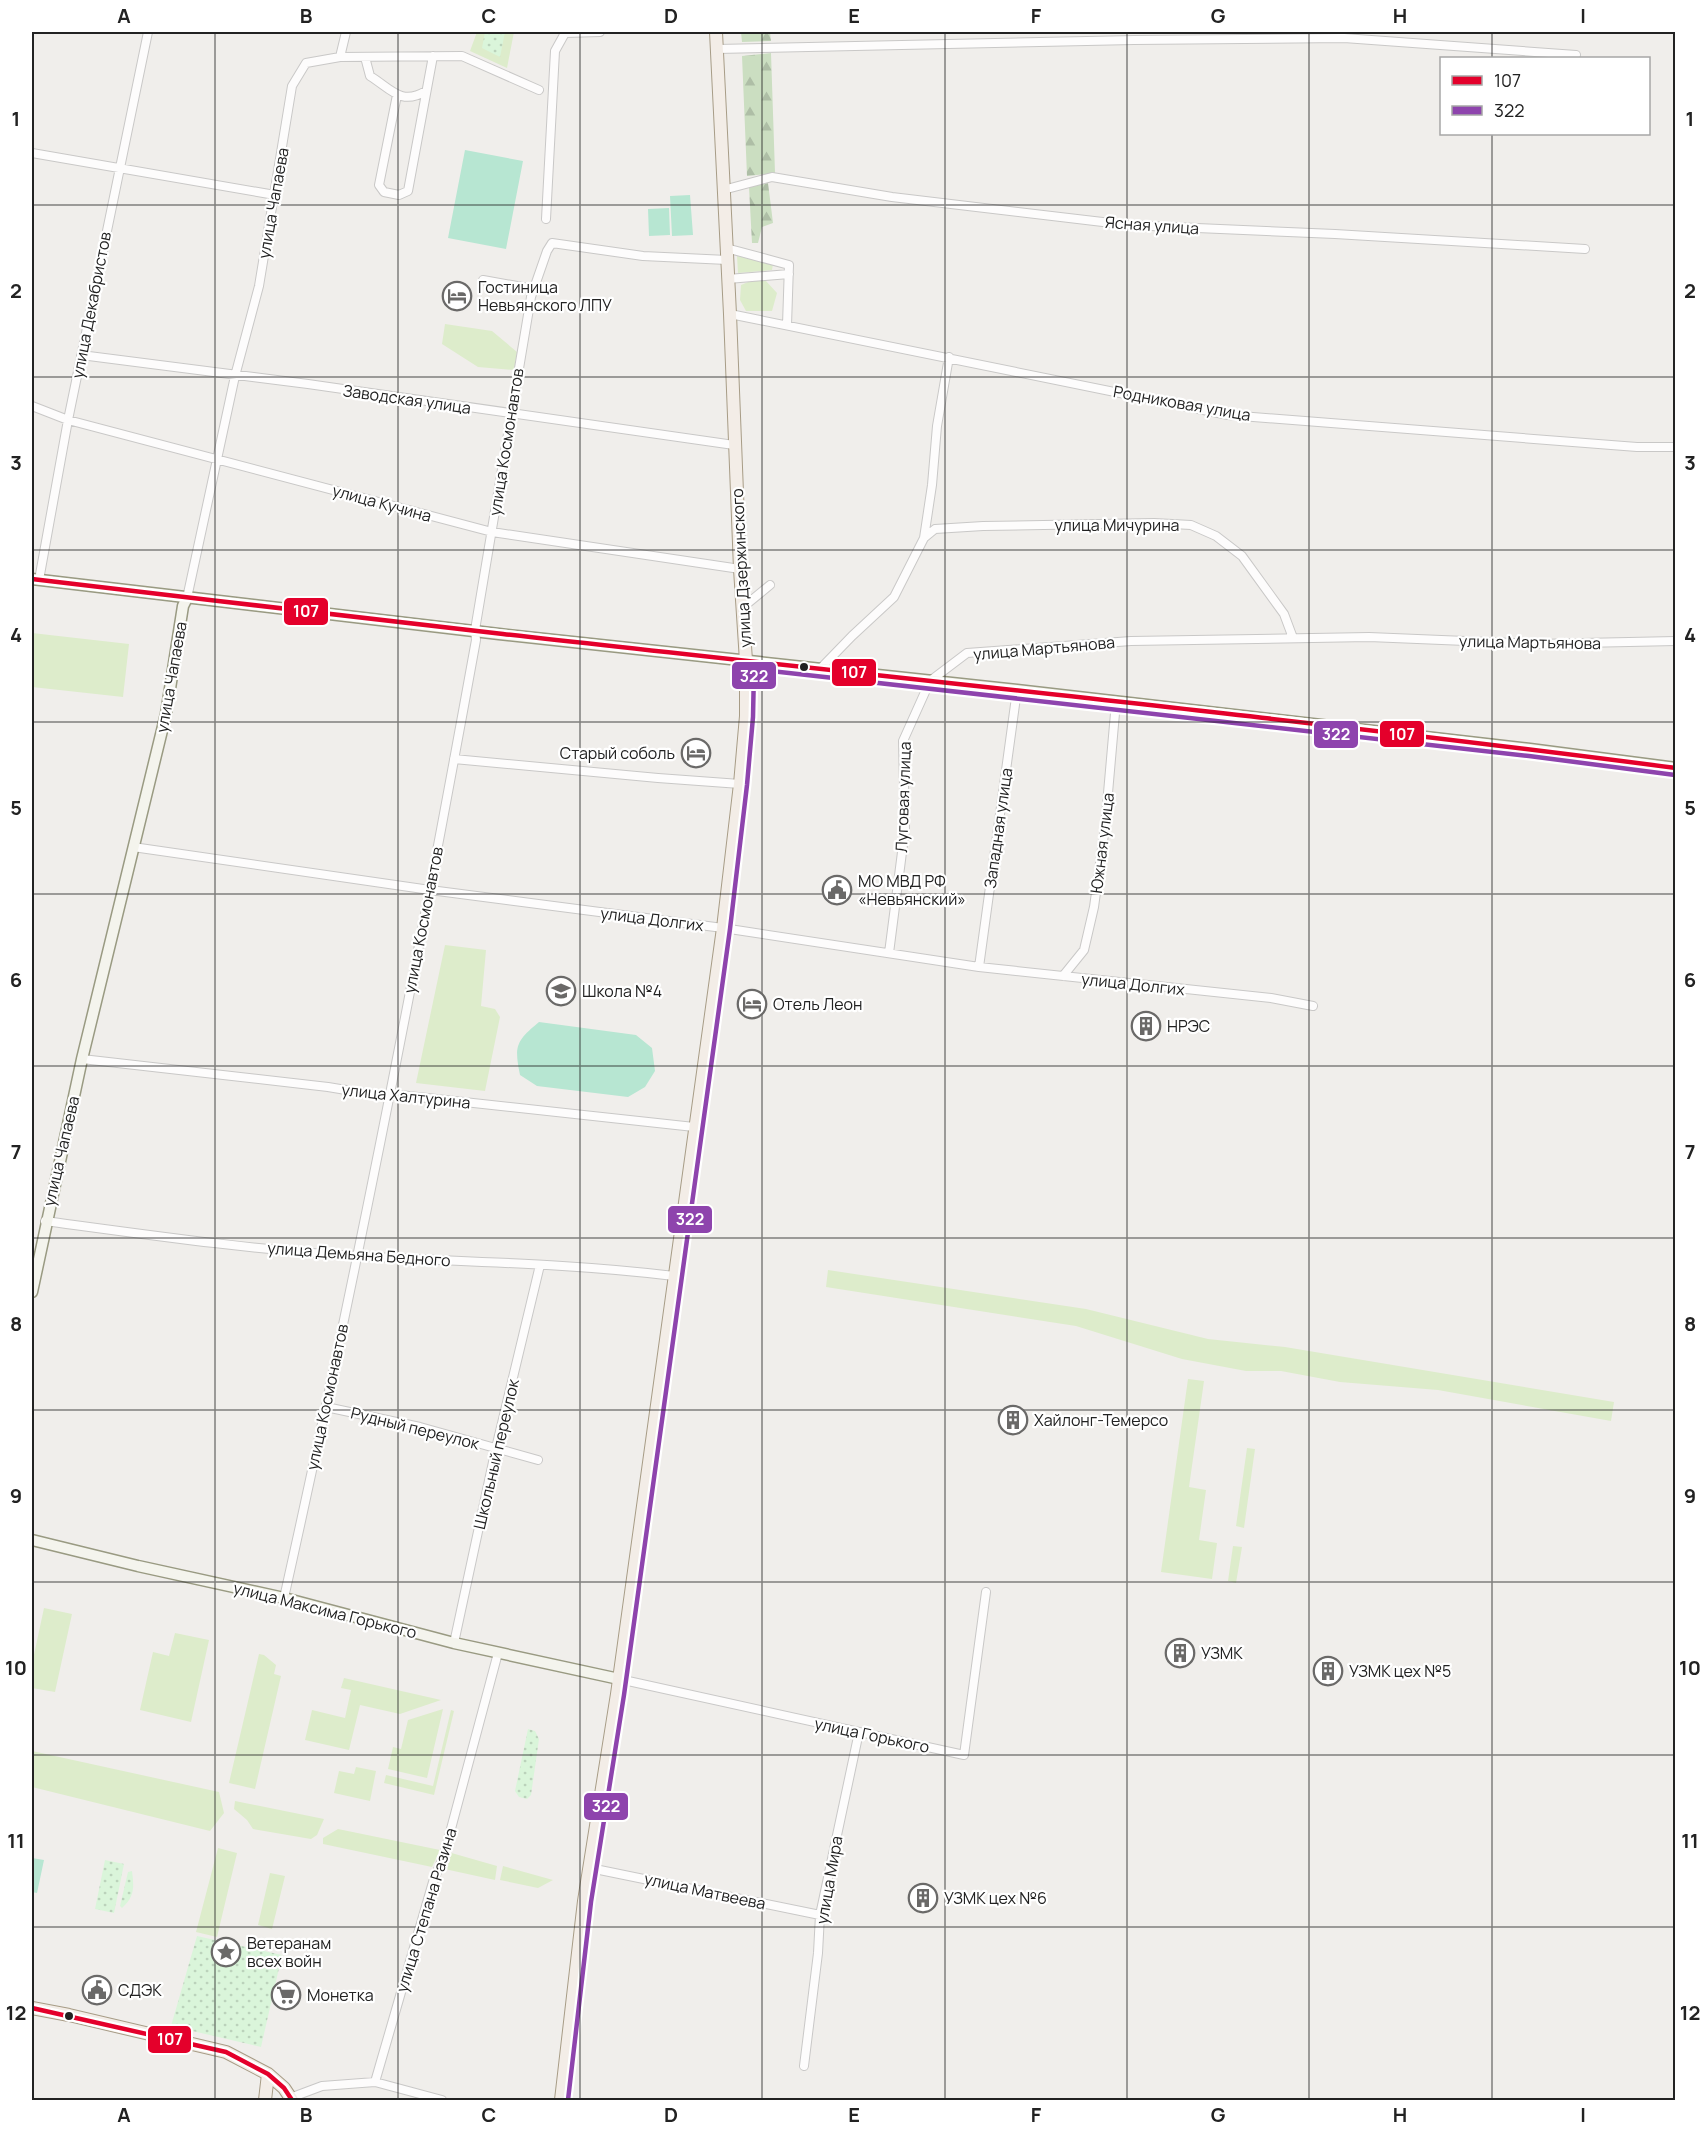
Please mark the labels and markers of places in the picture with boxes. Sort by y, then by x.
place label: Гостиница Невьянского ЛПУ [478,276,612,316]
hotel icon: Гостиница Невьянского ЛПУ [441,280,473,312]
unlabelled marker [798,661,810,673]
hotel icon: Старый соболь [680,737,712,769]
place label: Старый соболь [560,742,675,764]
place label: МО МВД РФ «Невьянский» [858,870,966,910]
public building icon: МО МВД РФ «Невьянский» [821,874,853,906]
school or university icon: Школа №4 [545,975,577,1007]
place label: Школа №4 [582,980,662,1002]
hotel icon: Отель Леон [736,988,768,1020]
place label: Отель Леон [773,993,862,1015]
building icon: НРЭС [1130,1010,1162,1042]
place label: НРЭС [1167,1015,1210,1037]
building icon: Хайлонг-Темерсо [997,1404,1029,1436]
place label: Хайлонг-Темерсо [1034,1409,1168,1431]
building icon: УЗМК [1164,1637,1196,1669]
place label: УЗМК [1201,1642,1243,1664]
building icon: УЗМК цех №5 [1312,1655,1344,1687]
place label: УЗМК цех №5 [1349,1660,1451,1682]
building icon: УЗМК цех №6 [907,1882,939,1914]
place label: УЗМК цех №6 [944,1887,1047,1909]
place label: Ветеранам всех войн [247,1932,331,1972]
place icon: Ветеранам всех войн [210,1936,242,1968]
public building icon: СДЭК [81,1974,113,2006]
place label: СДЭК [118,1979,162,2001]
supermarket icon: Монетка [270,1979,302,2011]
place label: Монетка [307,1984,374,2006]
unlabelled marker [63,2010,75,2022]

